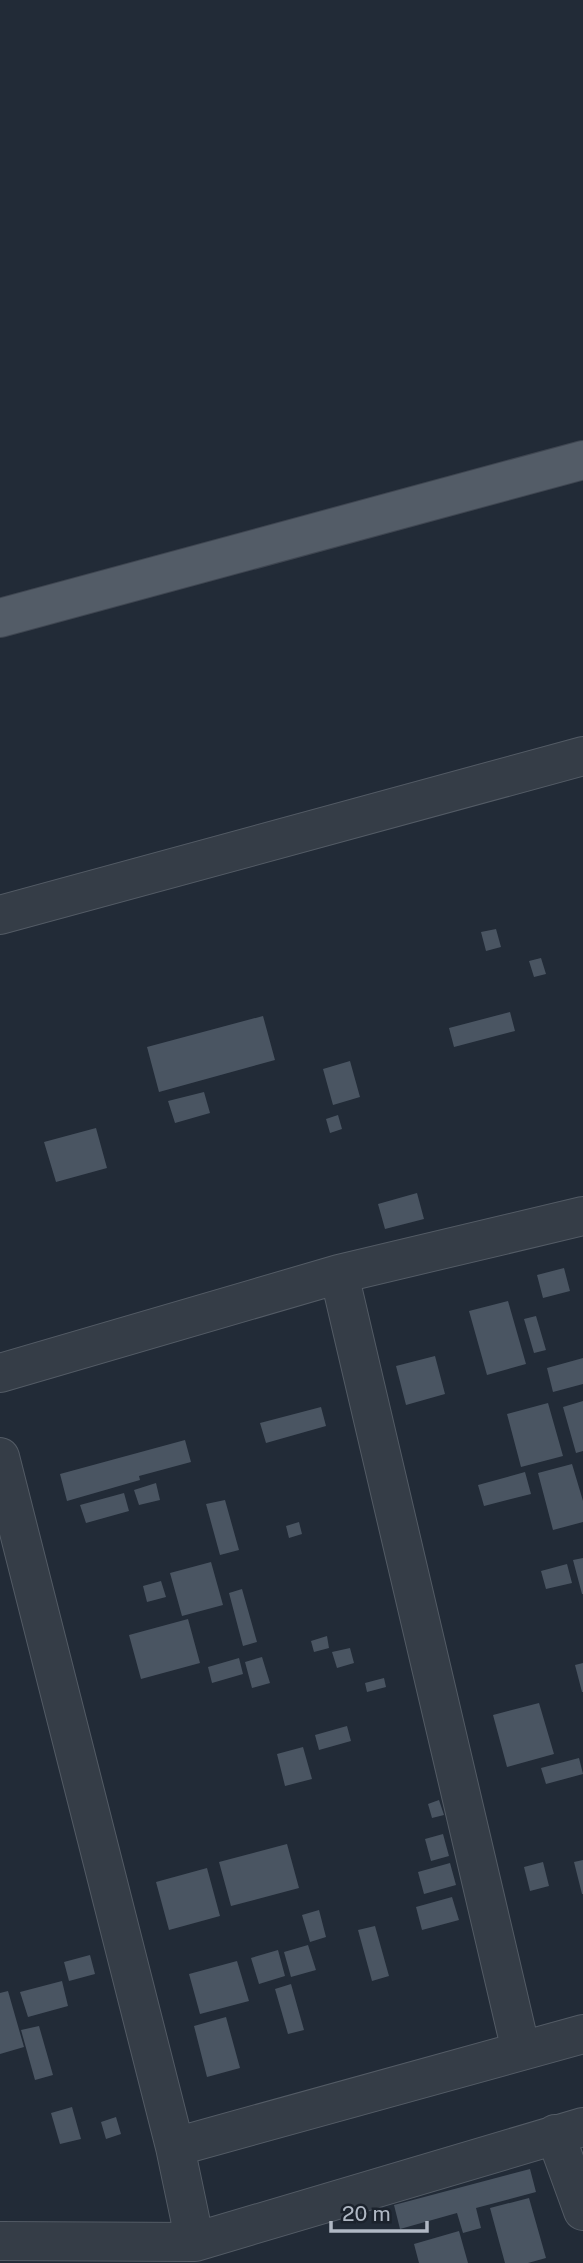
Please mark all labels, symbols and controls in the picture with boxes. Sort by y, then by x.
scale bar [331,2190,427,2234]
text: 20 m [342,2201,391,2226]

